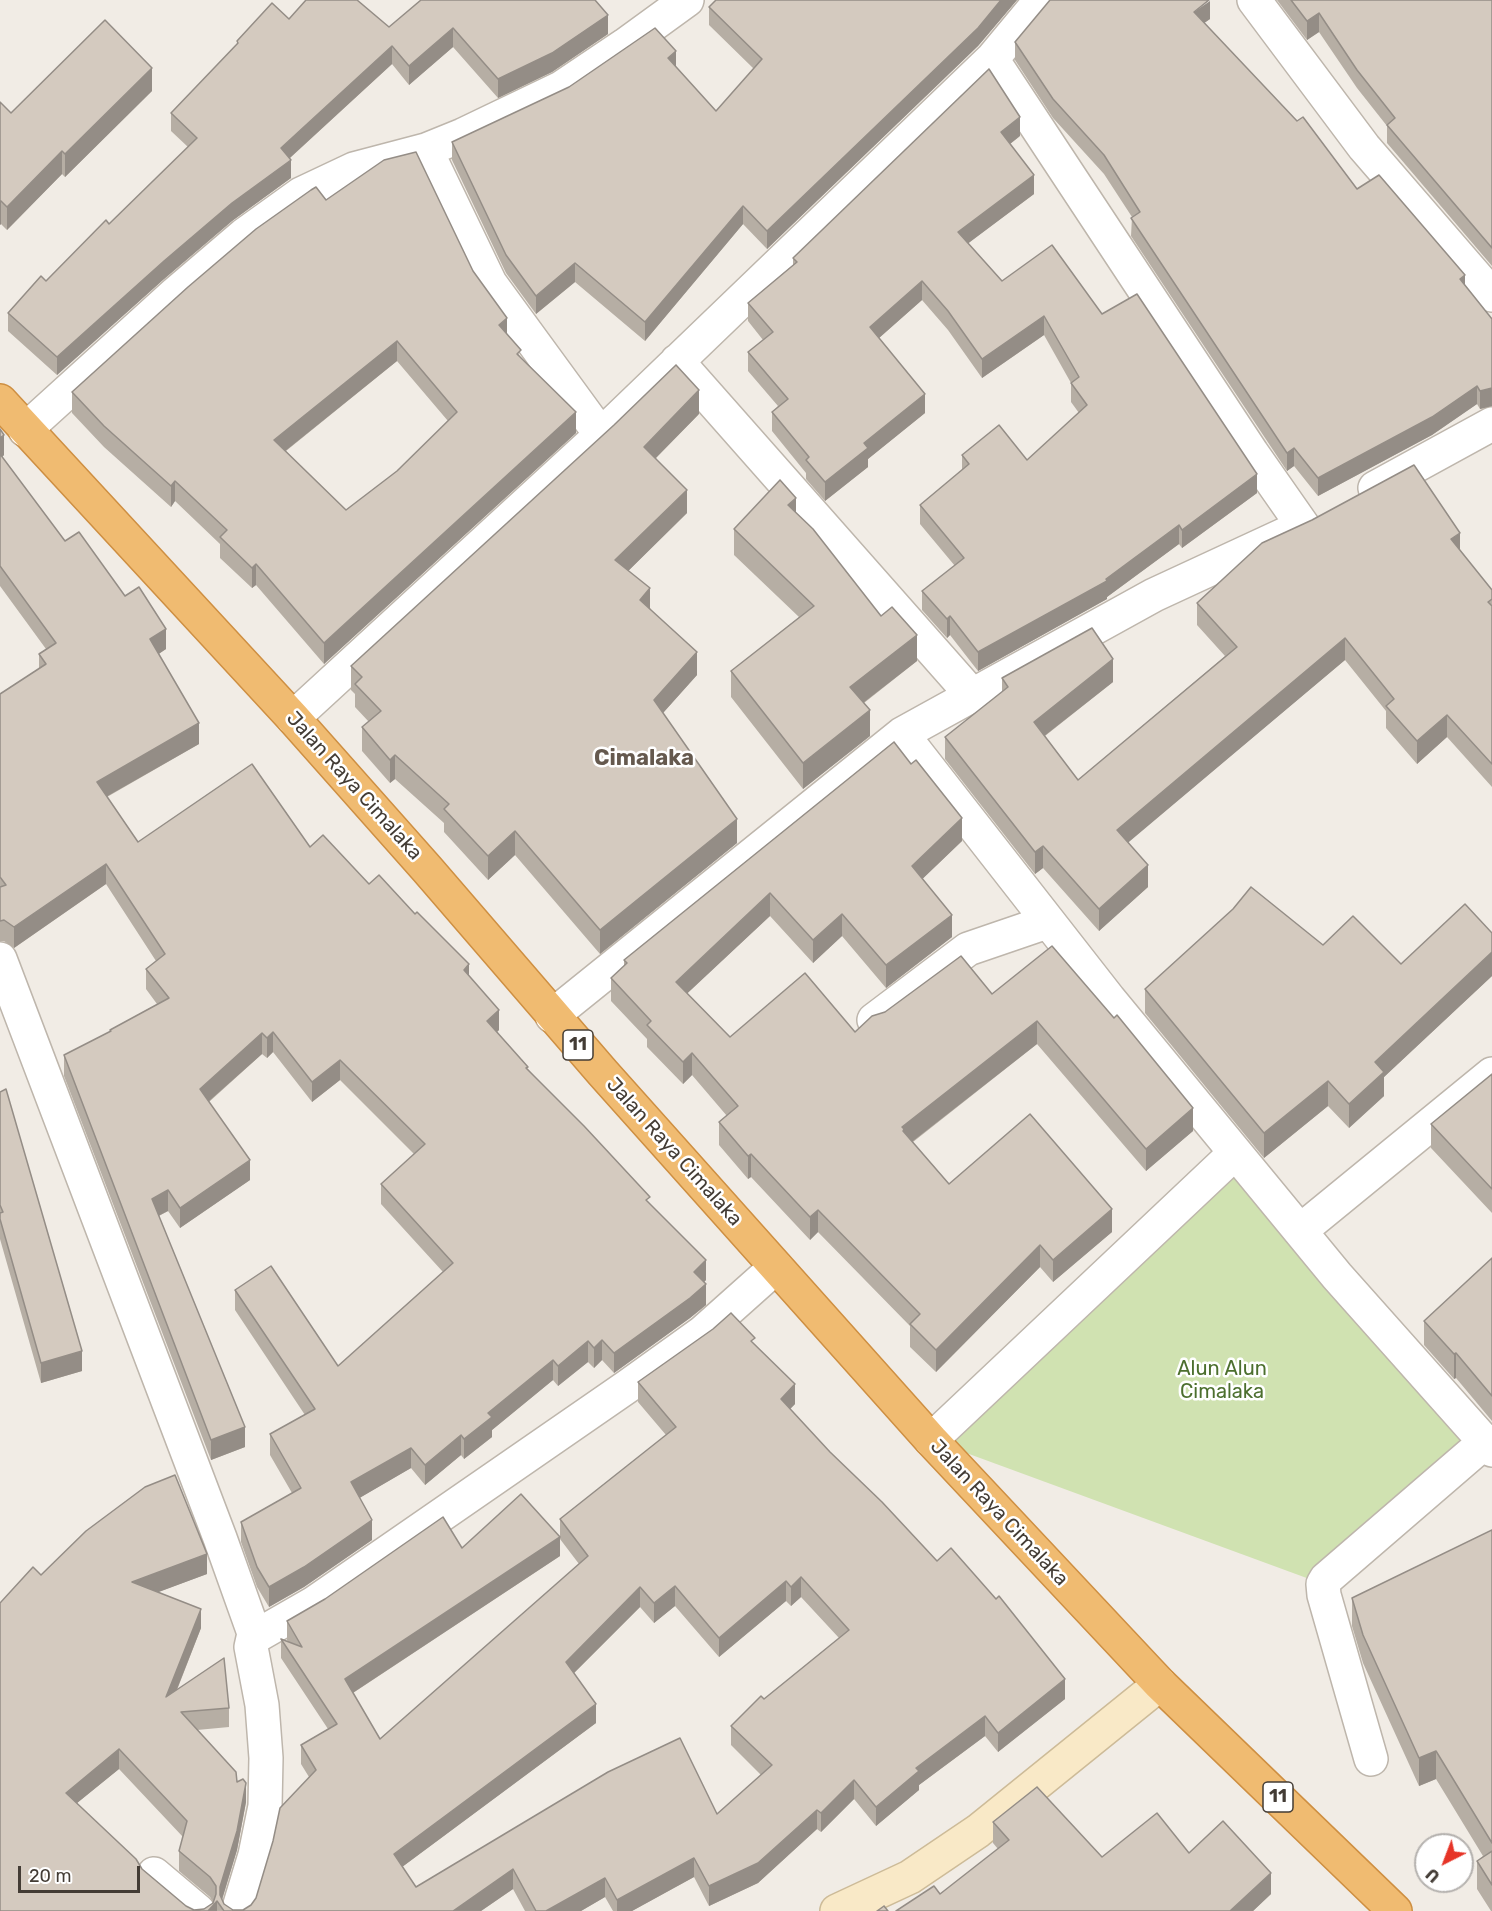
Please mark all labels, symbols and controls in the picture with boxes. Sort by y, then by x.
street label: Jalan Raya Cimalaka [281,707,427,865]
district label: Cimalaka [594,746,694,772]
road number: 11 [563,1030,593,1060]
street label: Jalan Raya Cimalaka [601,1073,747,1231]
park label: Alun Alun Cimalaka [1177,1357,1267,1404]
street label: Jalan Raya Cimalaka [925,1435,1073,1591]
road number: 11 [1263,1782,1293,1812]
north arrow [1414,1833,1474,1893]
scale bar [21,1854,142,1892]
text: U [1422,1864,1444,1886]
text: 20 m [29,1865,71,1887]

